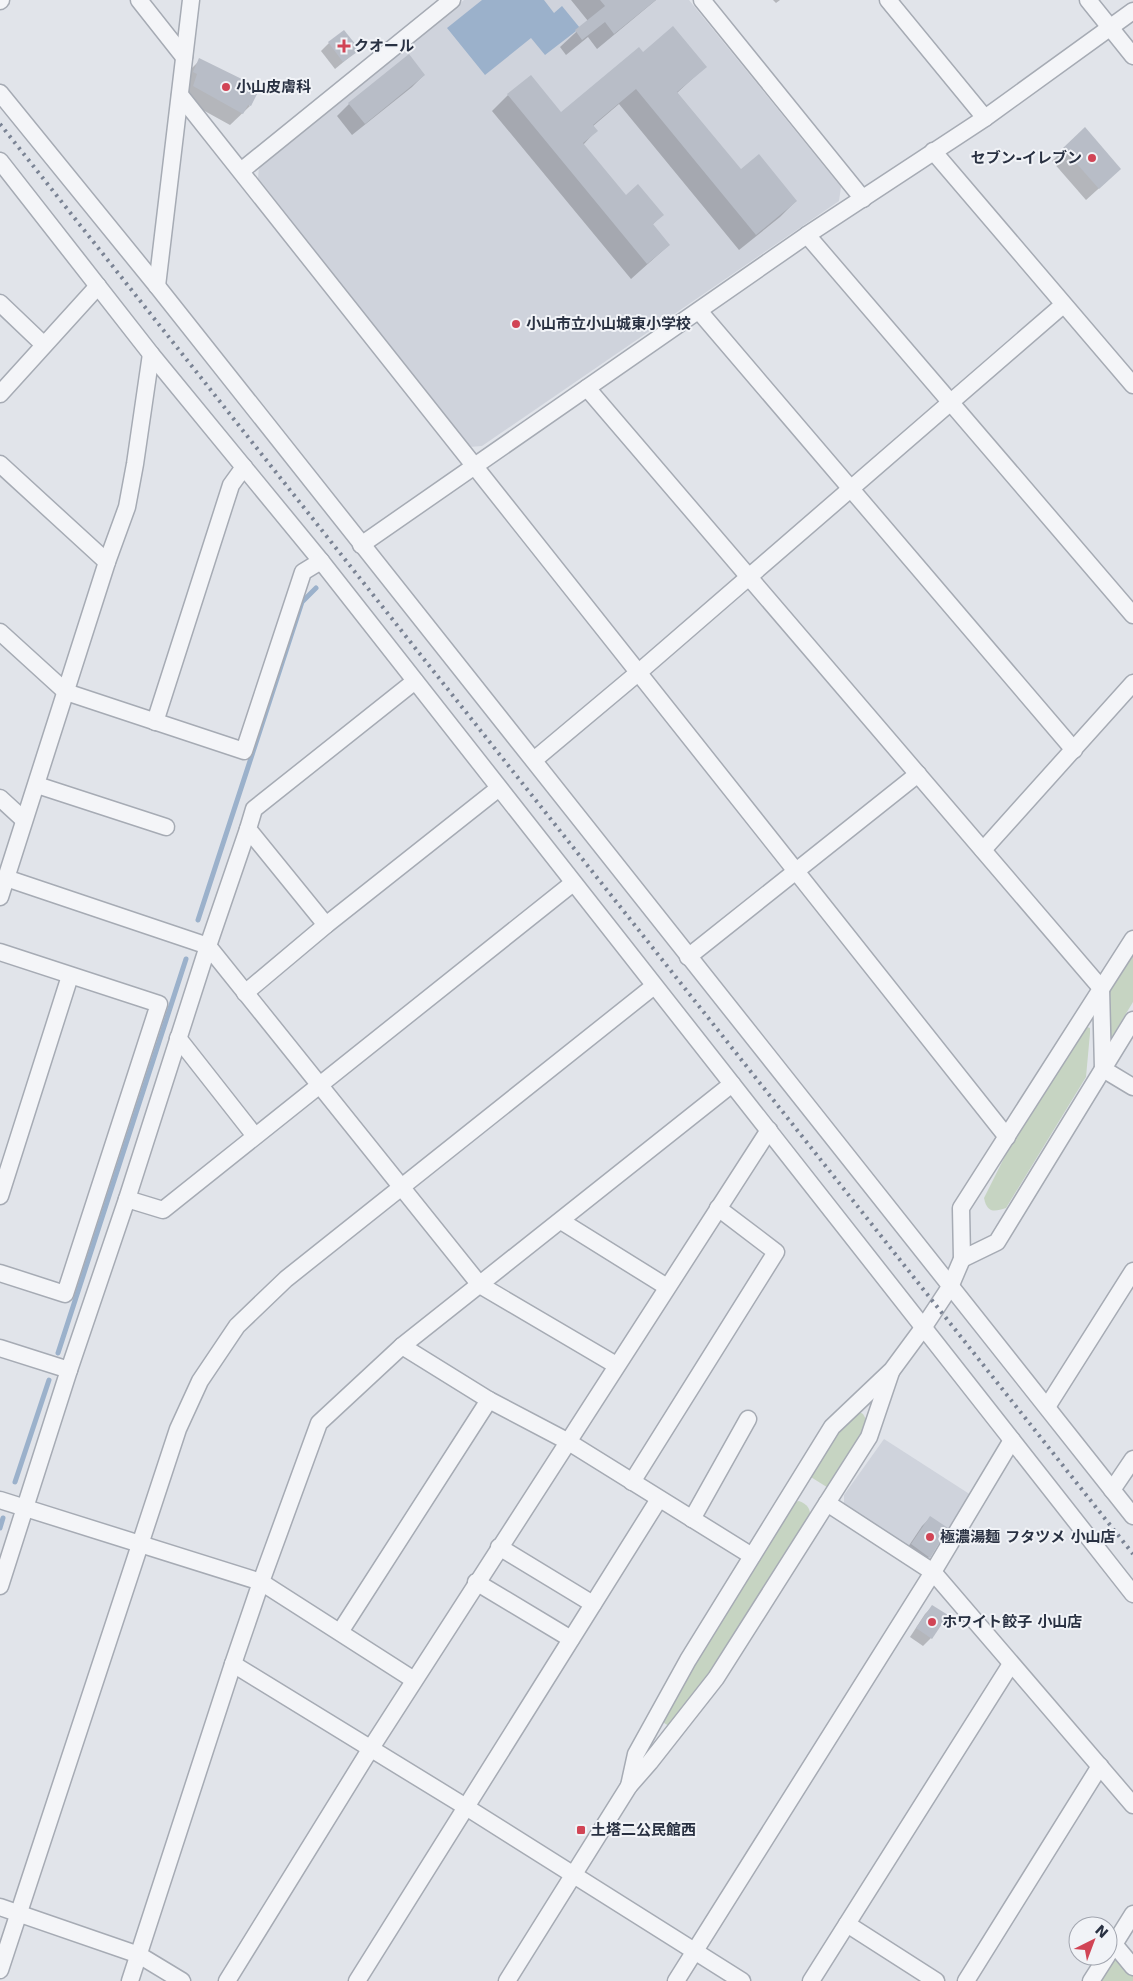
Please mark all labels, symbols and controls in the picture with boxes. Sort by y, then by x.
place label: クオール [354,37,414,55]
marker: クオール [338,40,350,52]
place label: 小山皮膚科 [236,78,311,96]
marker: 小山皮膚科 [220,81,232,93]
place label: セブン-イレブン [971,149,1082,167]
marker: セブン-イレブン [1086,152,1098,164]
place label: 小山市立小山城東小学校 [526,315,691,333]
marker: 小山市立小山城東小学校 [510,318,522,330]
place label: 極濃湯麺 フタツメ 小山店 [940,1528,1115,1546]
marker: 極濃湯麺 フタツメ 小山店 [924,1531,936,1543]
place label: ホワイト餃子 小山店 [942,1613,1082,1631]
marker: ホワイト餃子 小山店 [926,1616,938,1628]
place label: 土塔二公民館西 [591,1821,696,1839]
marker: 土塔二公民館西 [575,1824,587,1836]
north arrow [1068,1916,1118,1966]
text: N [1092,1921,1111,1941]

